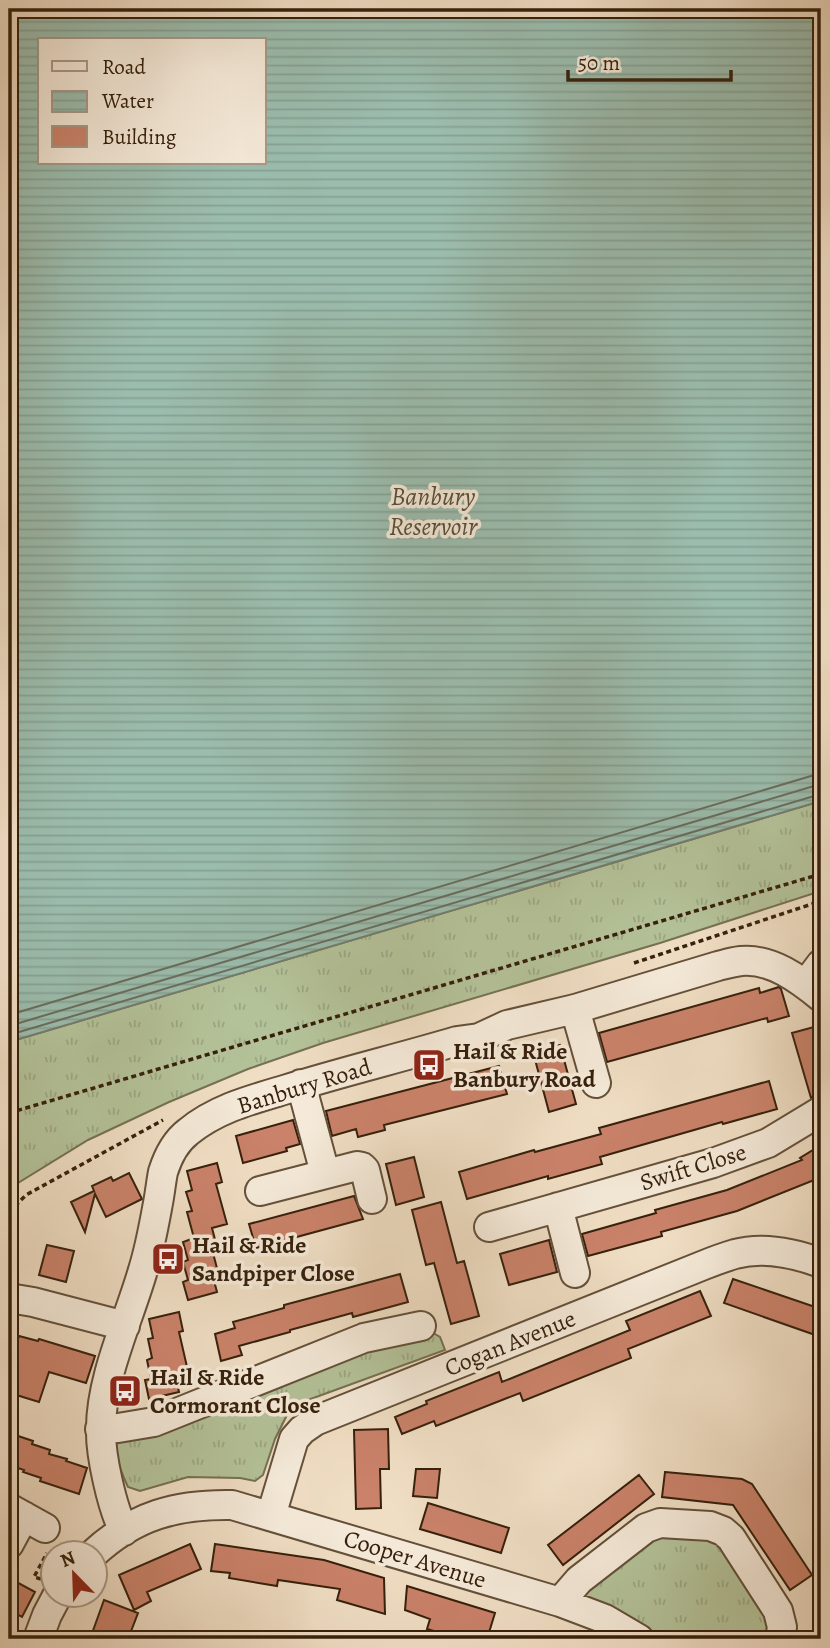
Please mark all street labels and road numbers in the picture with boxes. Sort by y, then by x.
street label: Banbury Road [233,1050,375,1122]
street label: Swift Close [636,1136,750,1198]
street label: Cogan Avenue [440,1302,580,1384]
street label: Cooper Avenue [340,1522,490,1596]

